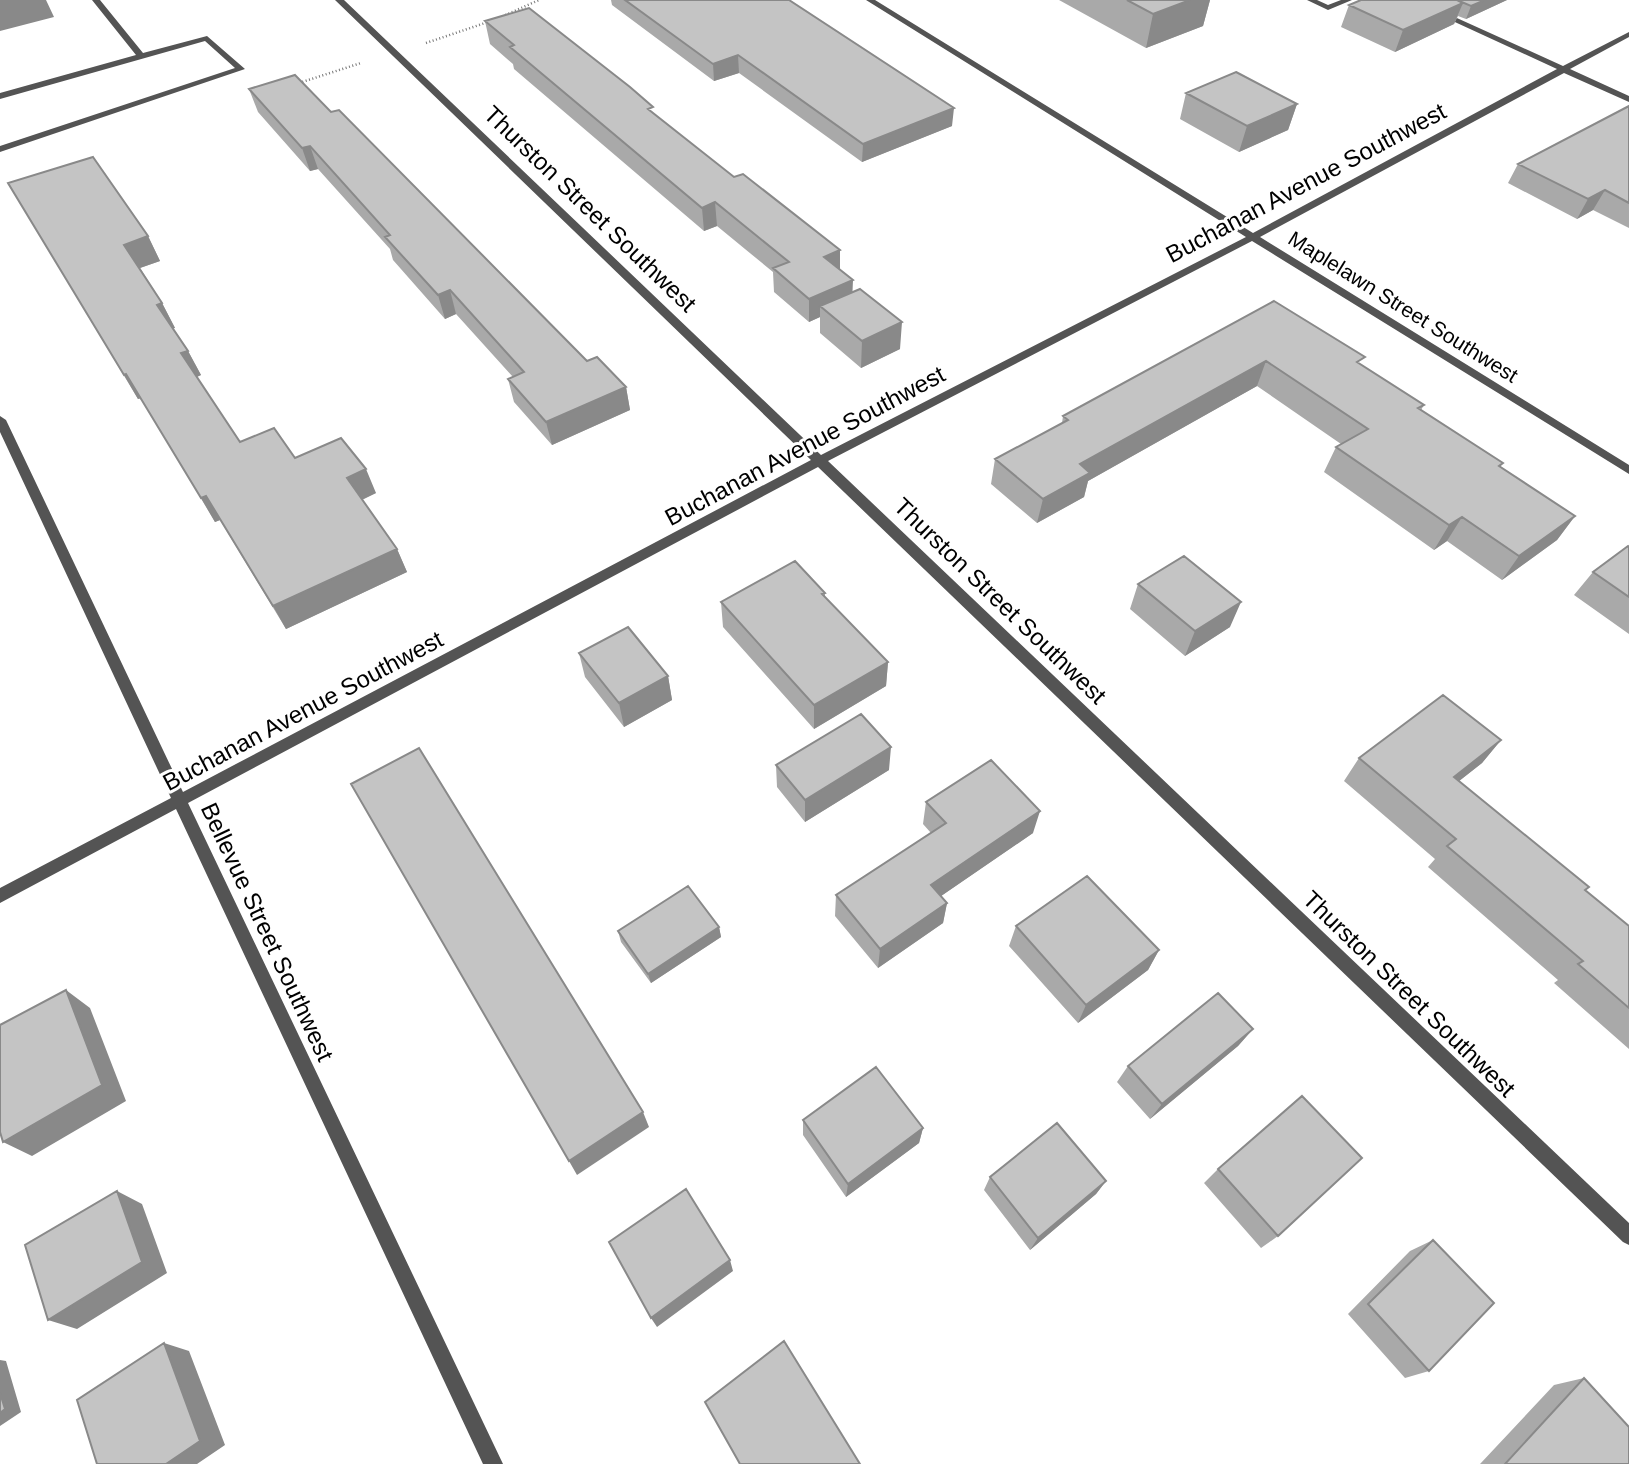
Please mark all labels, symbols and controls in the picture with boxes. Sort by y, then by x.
street label: Buchanan Avenue Southwest [1161,97,1451,268]
street label: Thurston Street Southwest [479,100,702,317]
street label: Maplelawn Street Southwest [1284,226,1522,387]
street label: Buchanan Avenue Southwest [660,360,950,531]
street label: Thurston Street Southwest [889,492,1112,709]
street label: Buchanan Avenue Southwest [158,625,448,796]
street label: Bellevue Street Southwest [196,799,339,1065]
street label: Thurston Street Southwest [1298,885,1521,1102]

